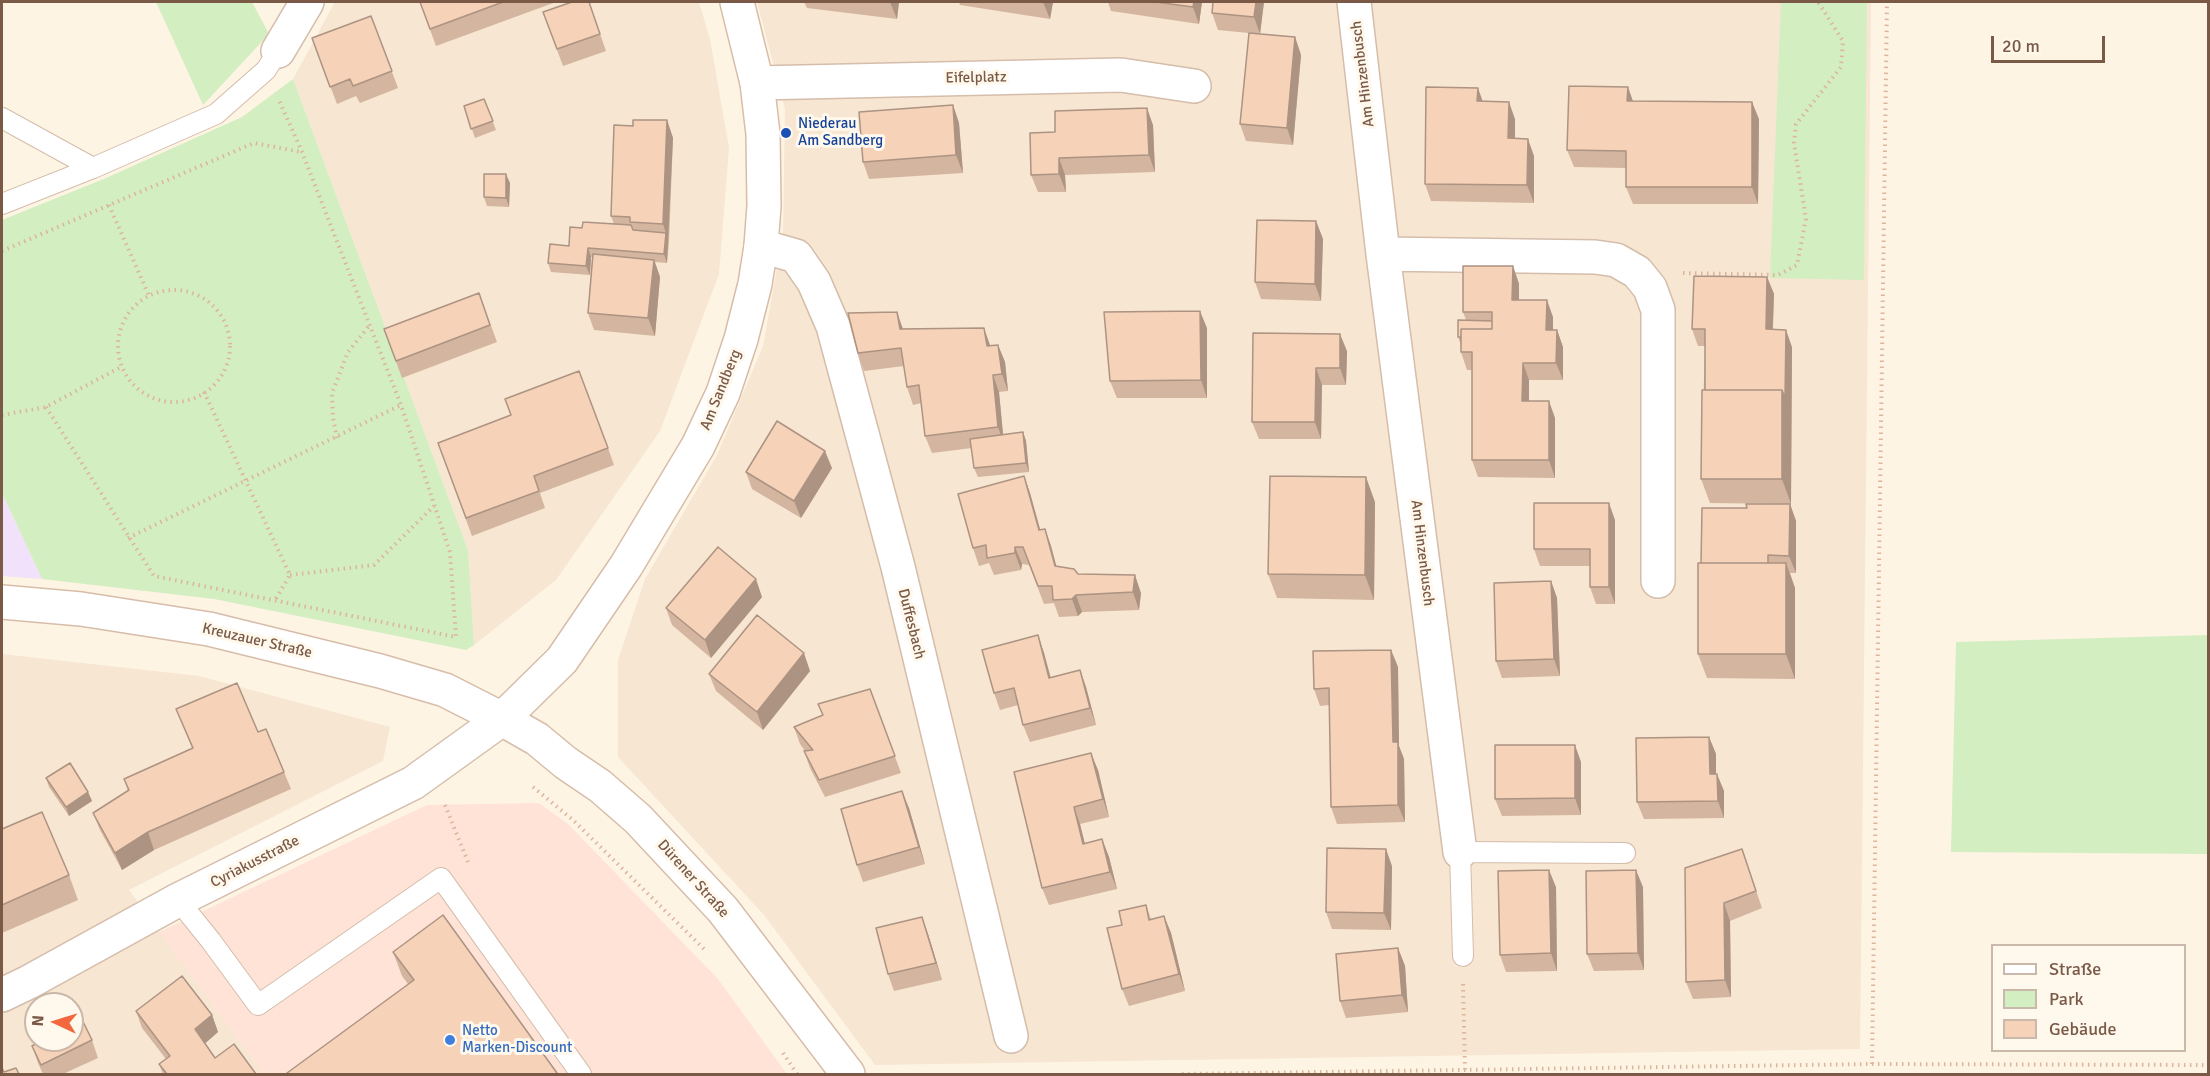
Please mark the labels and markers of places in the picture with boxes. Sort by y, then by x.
place label: Niederau Am Sandberg [798,115,883,150]
marker: Niederau Am Sandberg [779,126,793,140]
place label: Netto Marken-Discount [462,1022,572,1057]
marker: Netto Marken-Discount [443,1033,457,1047]

